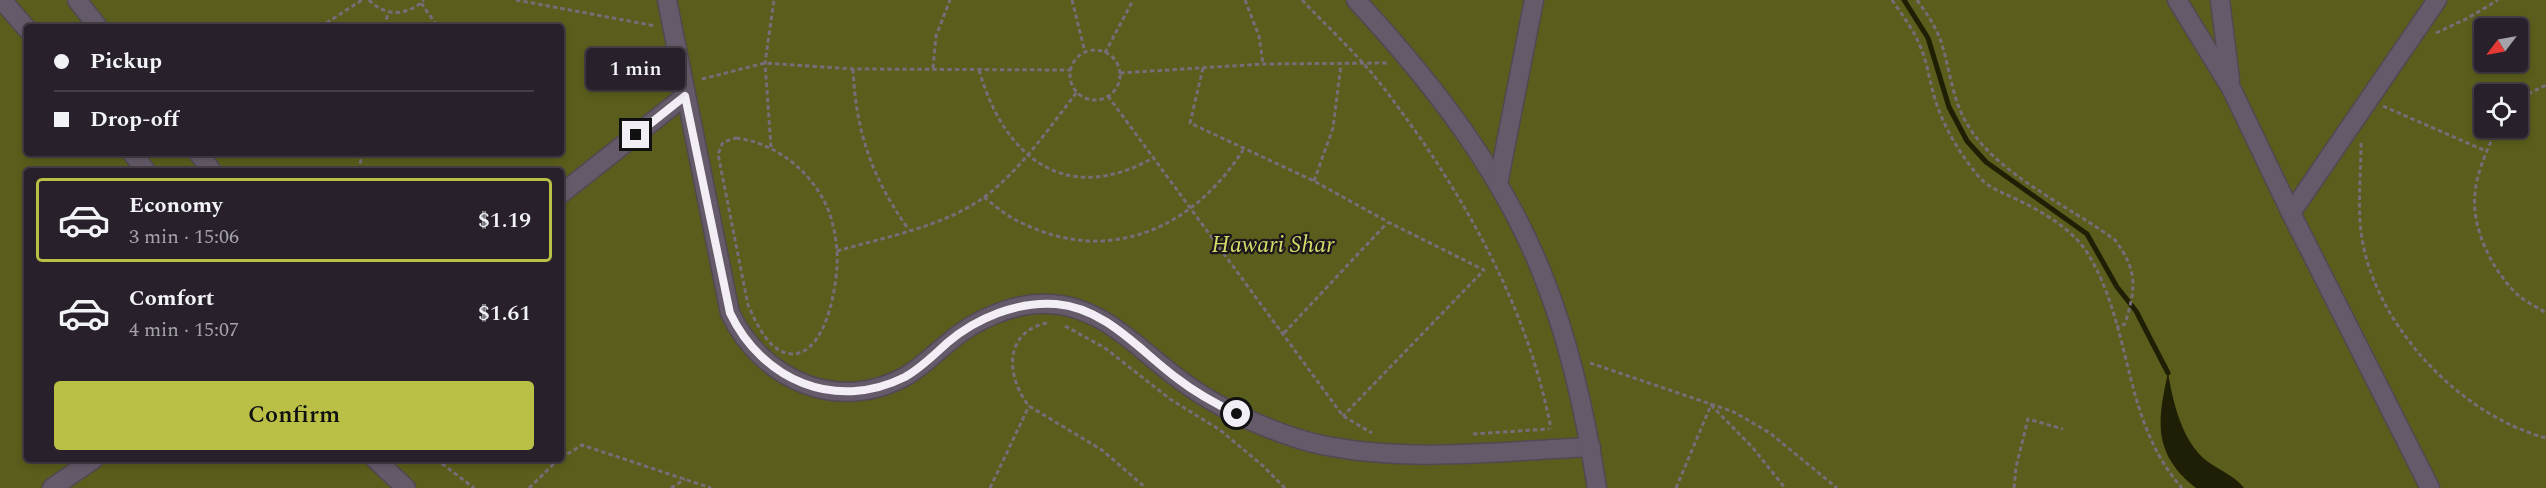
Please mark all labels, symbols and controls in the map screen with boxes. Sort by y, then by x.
north arrow [2474,18,2528,72]
map controls [2474,18,2528,138]
text: Pickup [90,45,162,78]
callout: 1 min [586,48,686,90]
text: 1 min [610,54,661,84]
button: locate [2474,84,2528,138]
text: Drop-off [90,103,179,136]
route end [622,121,649,148]
text: Economy [129,189,222,222]
icon: car [57,193,111,247]
text: $1.19 [478,204,531,237]
text: 3 min · 15:06 [129,222,239,252]
park label: Hawari Shar [1212,227,1335,263]
text: Comfort [129,282,214,315]
icon: car [57,286,111,340]
text: $1.61 [478,297,531,330]
text: 4 min · 15:07 [129,315,239,345]
button: Confirm [54,381,534,450]
route start [1223,400,1250,427]

